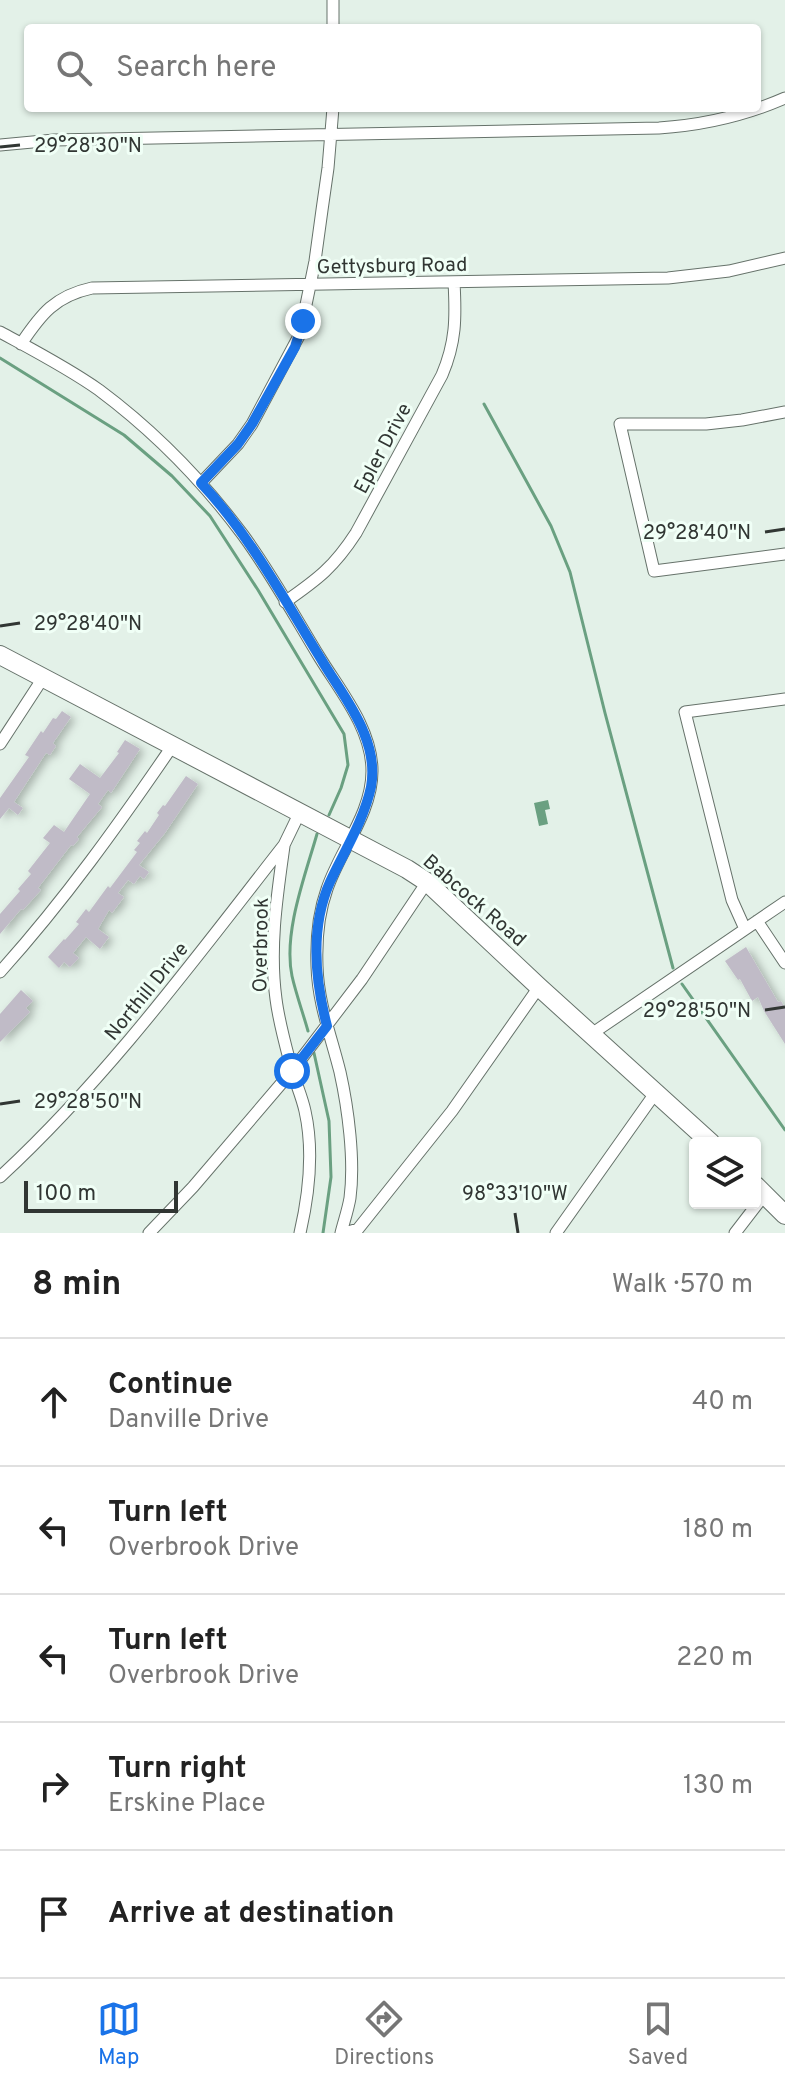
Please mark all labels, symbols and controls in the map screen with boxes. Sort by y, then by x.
search box [24,24,761,112]
icon: search [52,46,96,90]
text: Search here [116,50,276,87]
text: 29°28'30"N [34,134,142,160]
street label: Gettysburg Road [317,253,468,281]
route end [285,303,321,339]
street label: Epler Drive [349,399,419,499]
text: 29°28'40"N [643,521,751,547]
text: 29°28'40"N [34,612,142,638]
street label: Babcock Road [417,850,531,954]
street label: Overbrook [248,897,276,993]
street label: Northill Drive [100,938,195,1047]
text: 29°28'50"N [643,999,751,1025]
route start [274,1053,310,1089]
text: 29°28'50"N [34,1090,142,1116]
map controls [689,1137,761,1209]
button: layers [689,1137,761,1209]
scale bar [24,1177,178,1213]
text: 100 m [36,1181,96,1208]
text: 98°33'10"W [462,1182,568,1208]
text: 8 min [32,1264,121,1307]
text: Walk · 570 m [612,1269,753,1302]
text: Continue [108,1367,233,1404]
icon: ahead [32,1380,76,1424]
text: 40 m [692,1386,753,1419]
text: Danville Drive [108,1404,269,1437]
text: Turn left [108,1495,228,1532]
icon: left [32,1508,76,1552]
text: 180 m [683,1514,753,1547]
text: Overbrook Drive [108,1532,299,1565]
text: Turn left [108,1623,228,1660]
icon: left [32,1636,76,1680]
text: 220 m [676,1642,753,1675]
text: Overbrook Drive [108,1660,299,1693]
text: Turn right [108,1751,246,1788]
icon: right [32,1764,76,1808]
text: 130 m [683,1770,753,1803]
text: Erskine Place [108,1788,265,1821]
icon: arrive [32,1892,76,1936]
text: Arrive at destination [108,1896,394,1933]
tab: Map [97,1997,141,2072]
tab: Directions [334,1997,434,2072]
tab: Saved [628,1997,688,2072]

